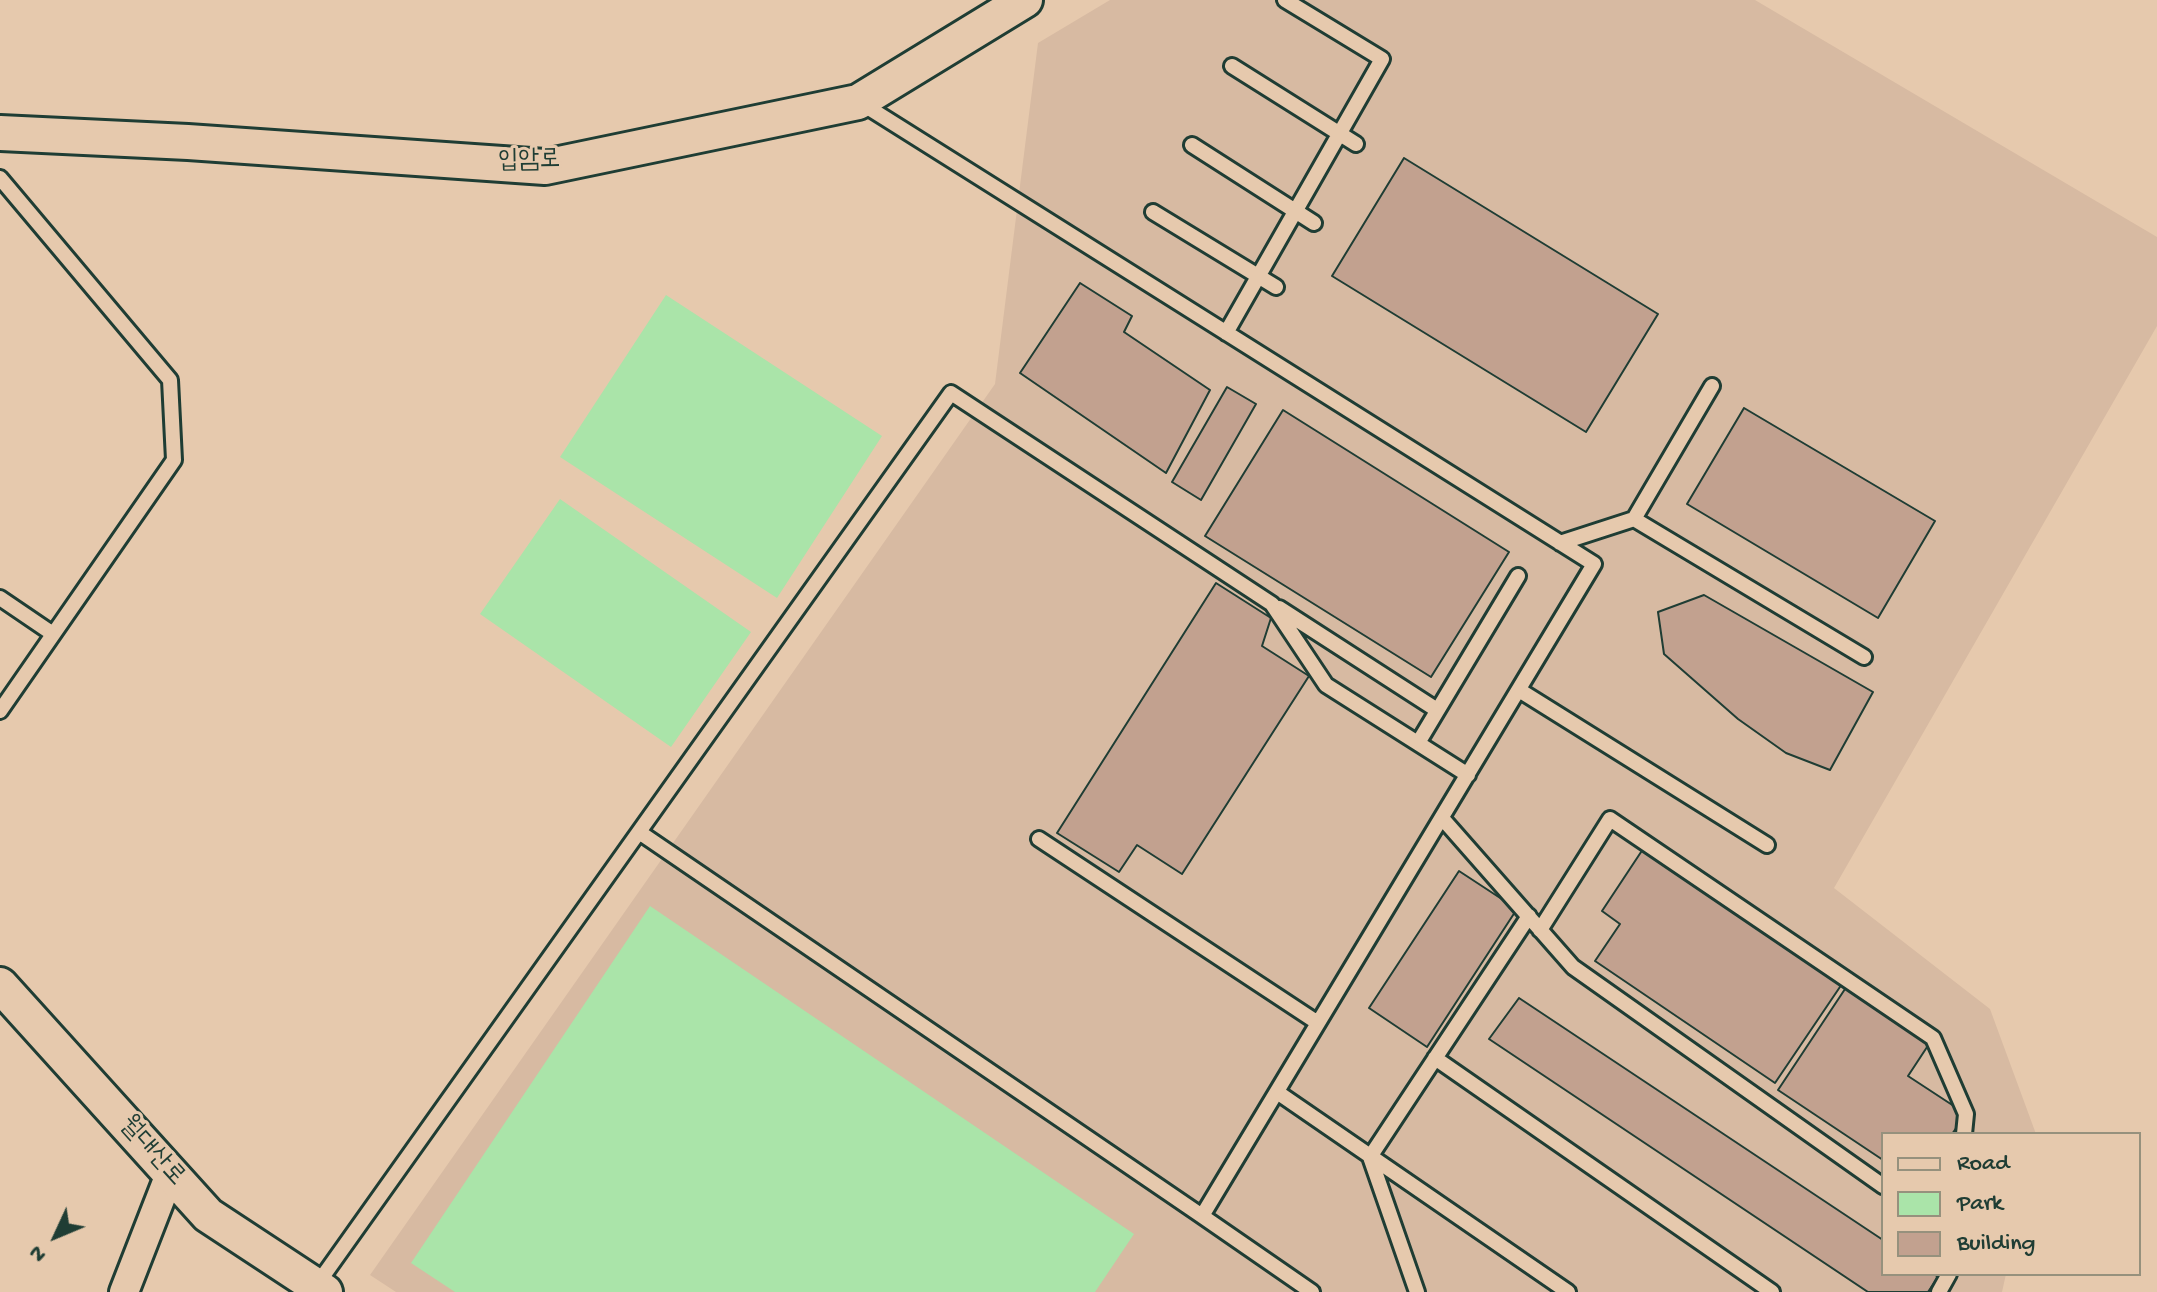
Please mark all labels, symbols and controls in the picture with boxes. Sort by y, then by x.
street label: 입암로 [497,146,561,178]
street label: 월대산로 [111,1110,191,1194]
legend [1881,1132,2141,1276]
text: Road [1957,1150,2009,1179]
text: Park [1957,1190,2003,1219]
north arrow [16,1196,96,1276]
text: Building [1957,1230,2035,1259]
text: N [24,1238,53,1267]

